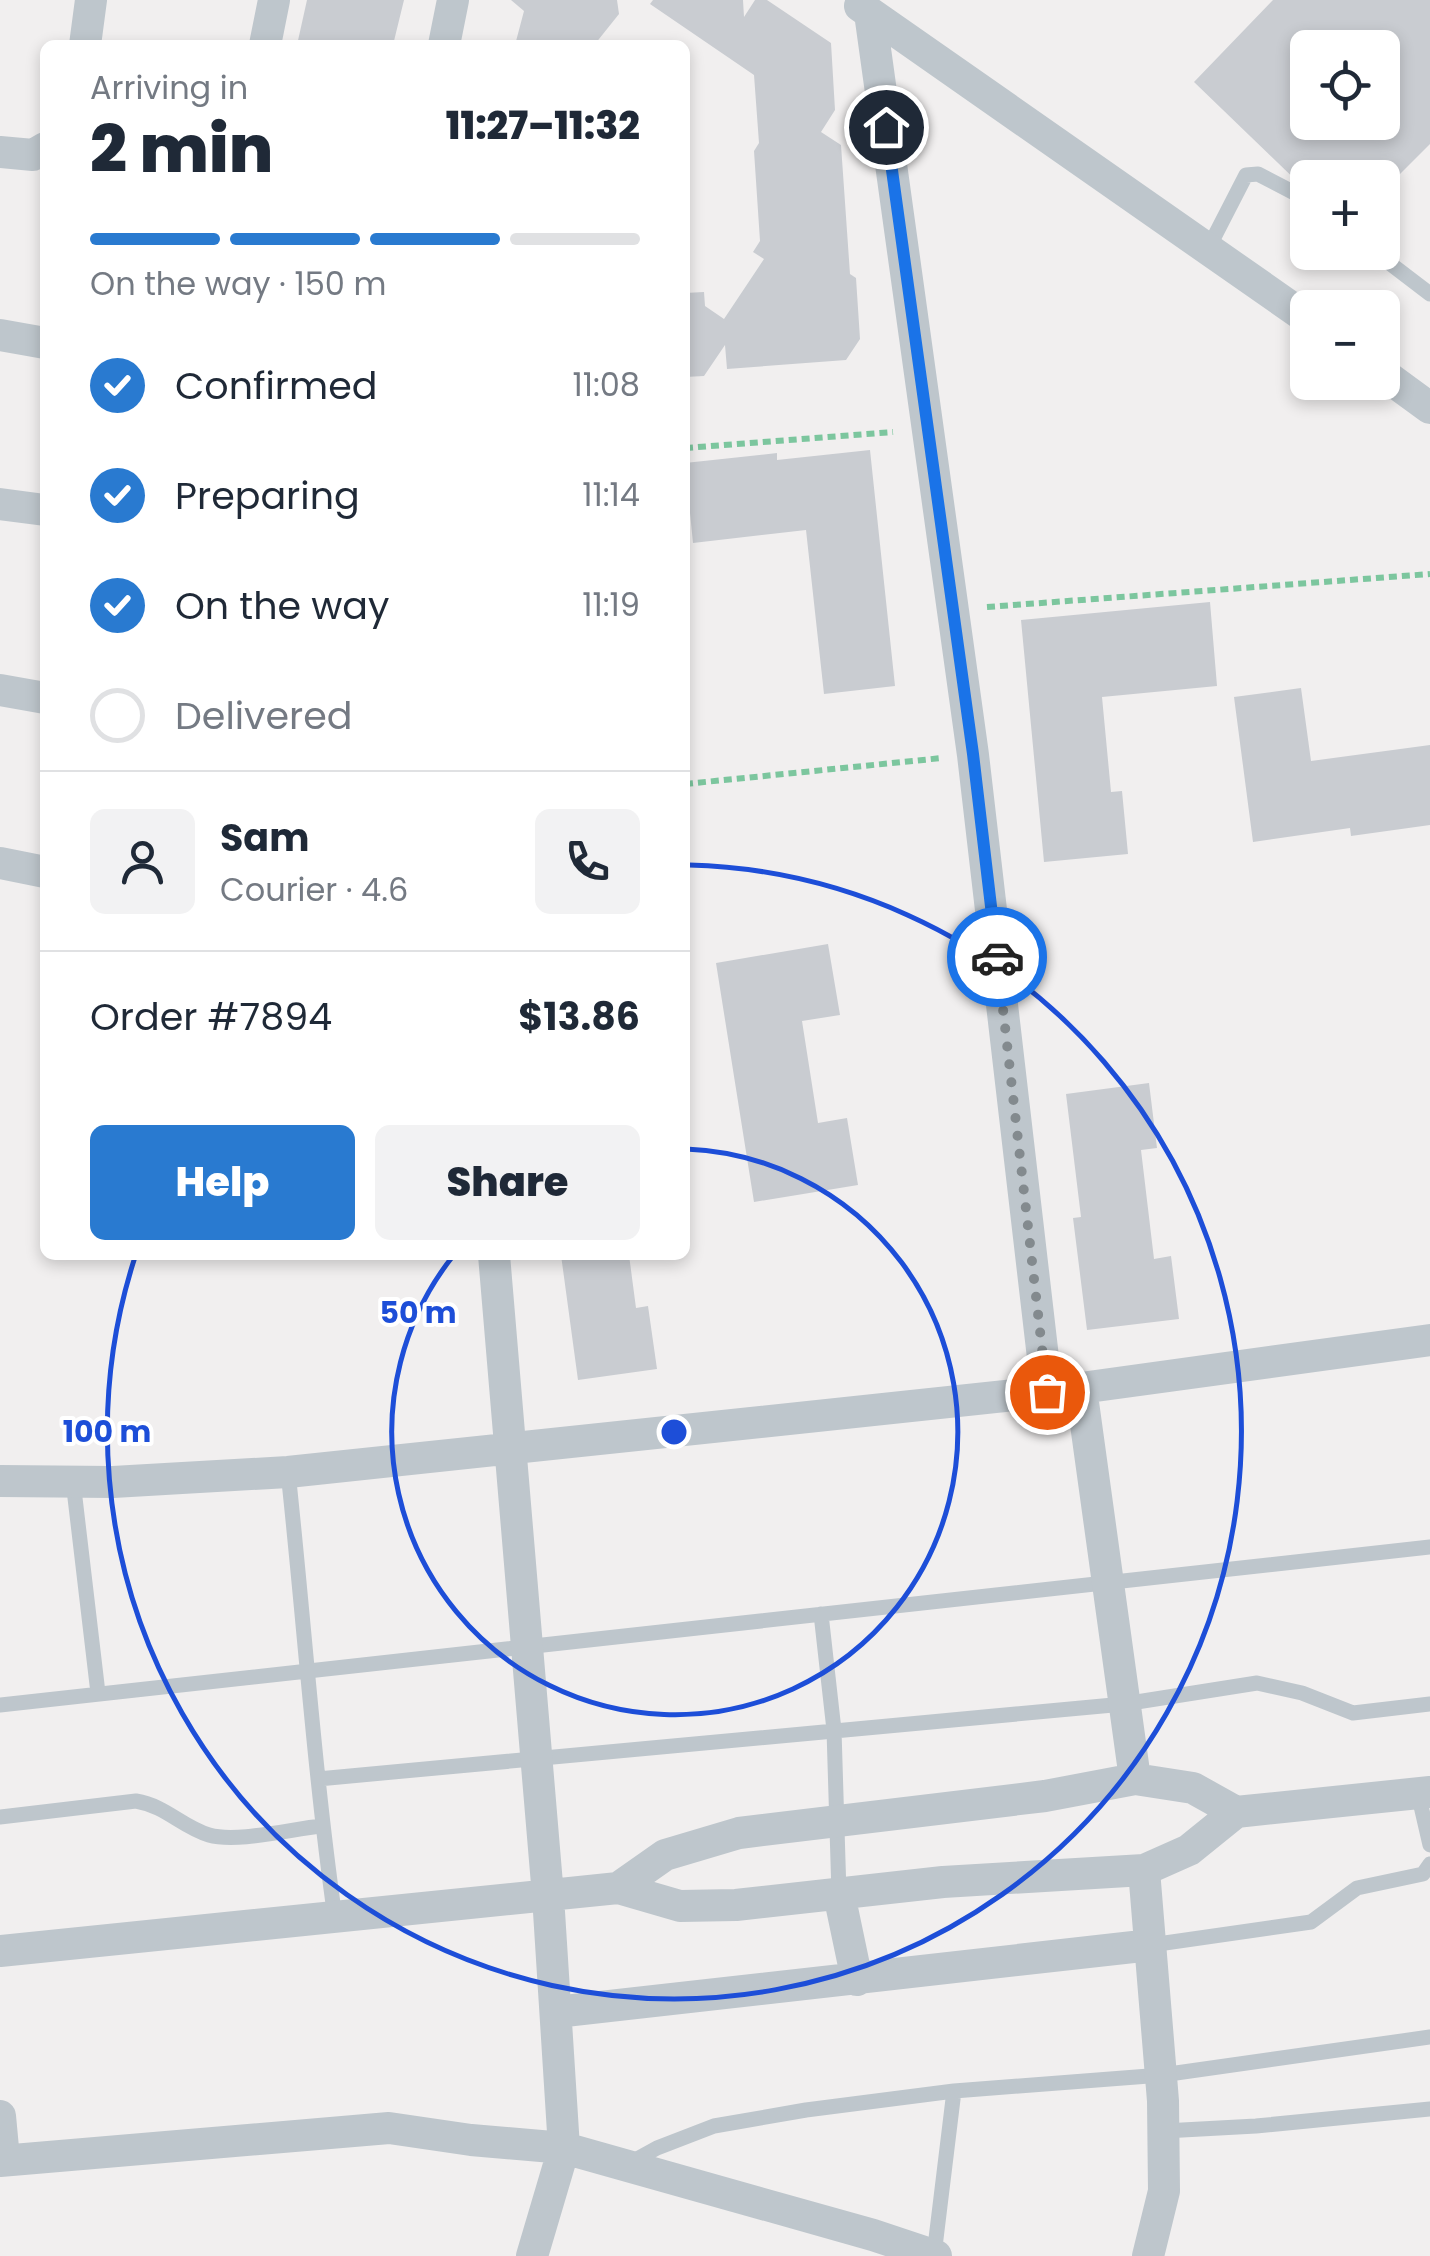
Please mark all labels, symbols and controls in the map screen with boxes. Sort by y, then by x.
map controls [1290,30,1400,400]
button: locate [1290,30,1400,140]
text: Arriving in [90,65,248,110]
pin [844,85,929,170]
text: 11:27–11:32 [446,99,640,152]
icon: home [859,100,914,155]
text: 2 min [90,104,273,195]
button: + [1290,160,1400,270]
text: On the way · 150 m [90,261,386,306]
button: − [1290,290,1400,400]
icon: check [90,358,145,413]
text: Confirmed [175,359,377,412]
text: 11:08 [572,362,640,407]
icon: check [90,468,145,523]
text: Preparing [175,469,360,522]
text: 11:14 [582,472,640,517]
icon: check [90,578,145,633]
text: On the way [175,579,389,632]
text: 11:19 [582,582,640,627]
text: Delivered [175,689,352,742]
button: person [90,809,195,914]
button: phone [535,809,640,914]
text: Sam [220,811,309,864]
text: Courier · 4.6 [220,867,408,912]
courier [947,907,1047,1007]
icon: car [970,930,1025,985]
text: Order #7894 [90,990,332,1043]
text: $13.86 [518,990,640,1043]
button: Help [90,1125,355,1240]
button: Share [375,1125,640,1240]
text: 50 m [379,1291,457,1334]
pin [1005,1350,1090,1435]
icon: bag [1020,1365,1075,1420]
text: 100 m [63,1410,151,1453]
centre of rings [656,1414,692,1450]

